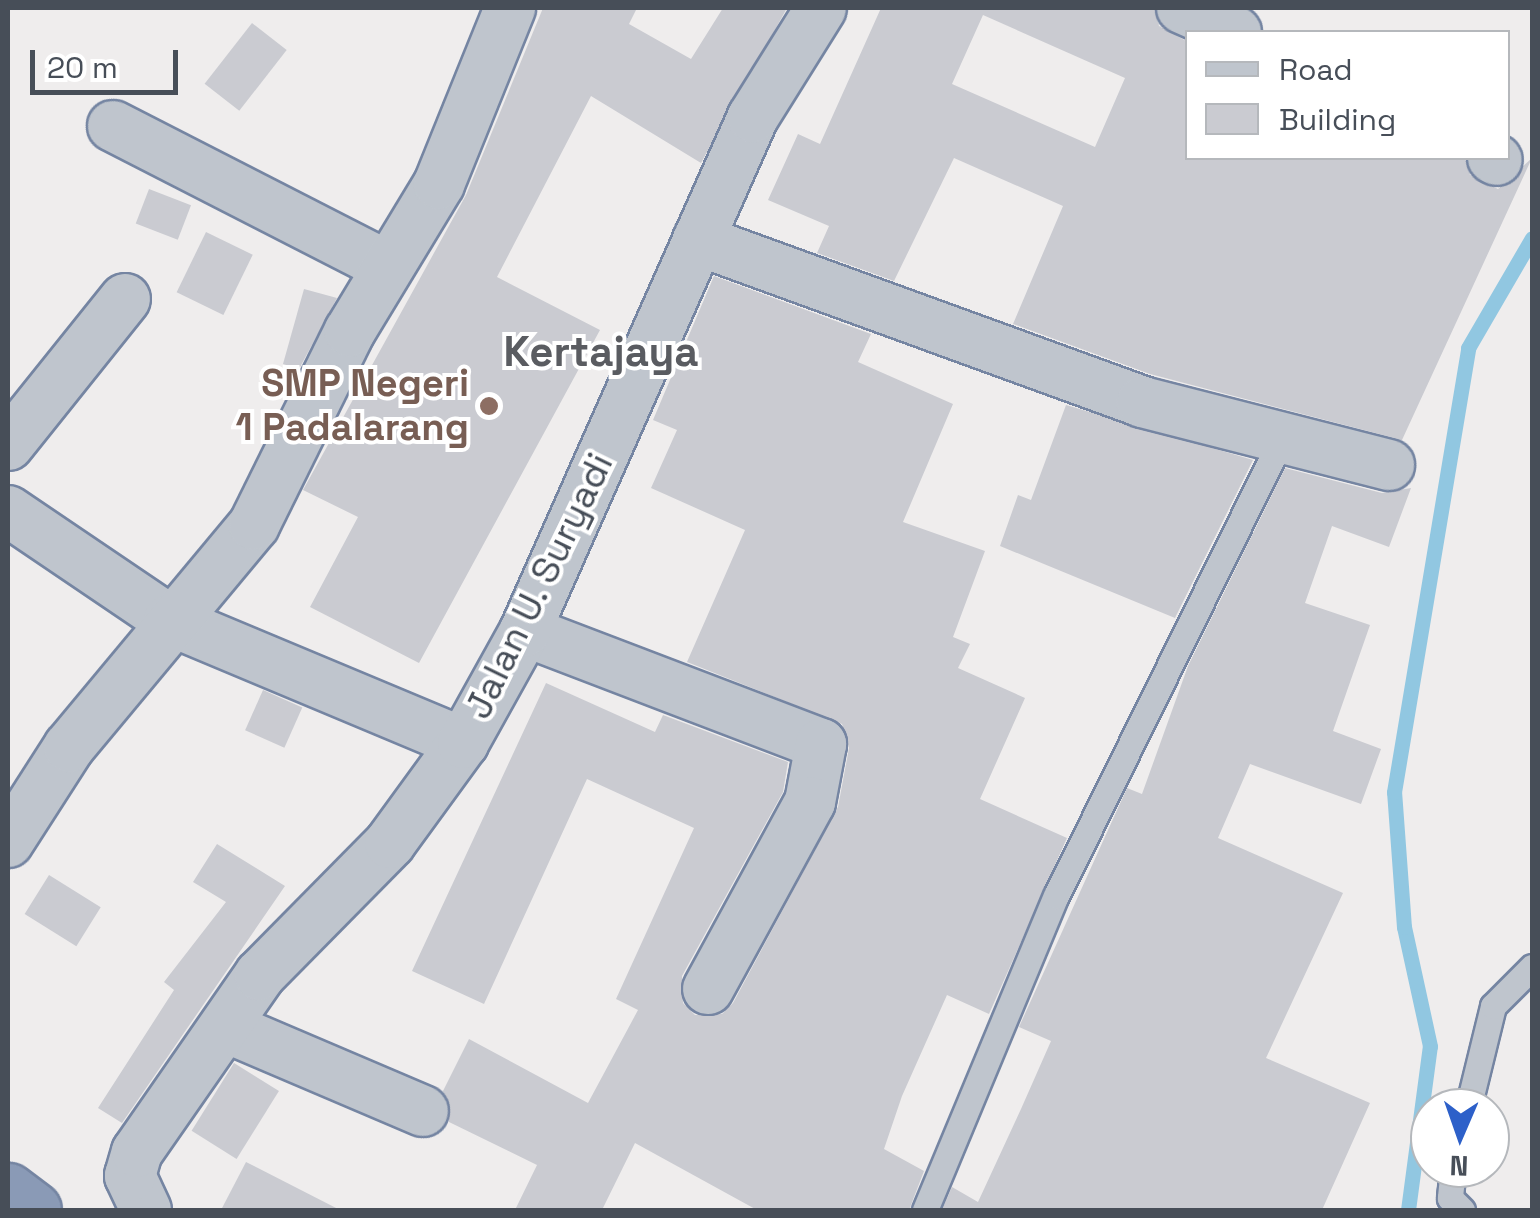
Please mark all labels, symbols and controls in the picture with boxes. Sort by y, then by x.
scale bar [35,30,182,92]
legend [1185,30,1510,160]
text: 20 m [47,48,118,87]
text: Road [1279,50,1353,89]
text: Building [1279,100,1396,139]
district label: Kertajaya [503,327,699,377]
place label: SMP Negeri 1 Padalarang [236,361,469,450]
marker: SMP Negeri 1 Padalarang [478,395,500,417]
street label: Jalan U. Suryadi [455,445,623,727]
north arrow [1410,1088,1510,1188]
text: N [1449,1148,1469,1184]

